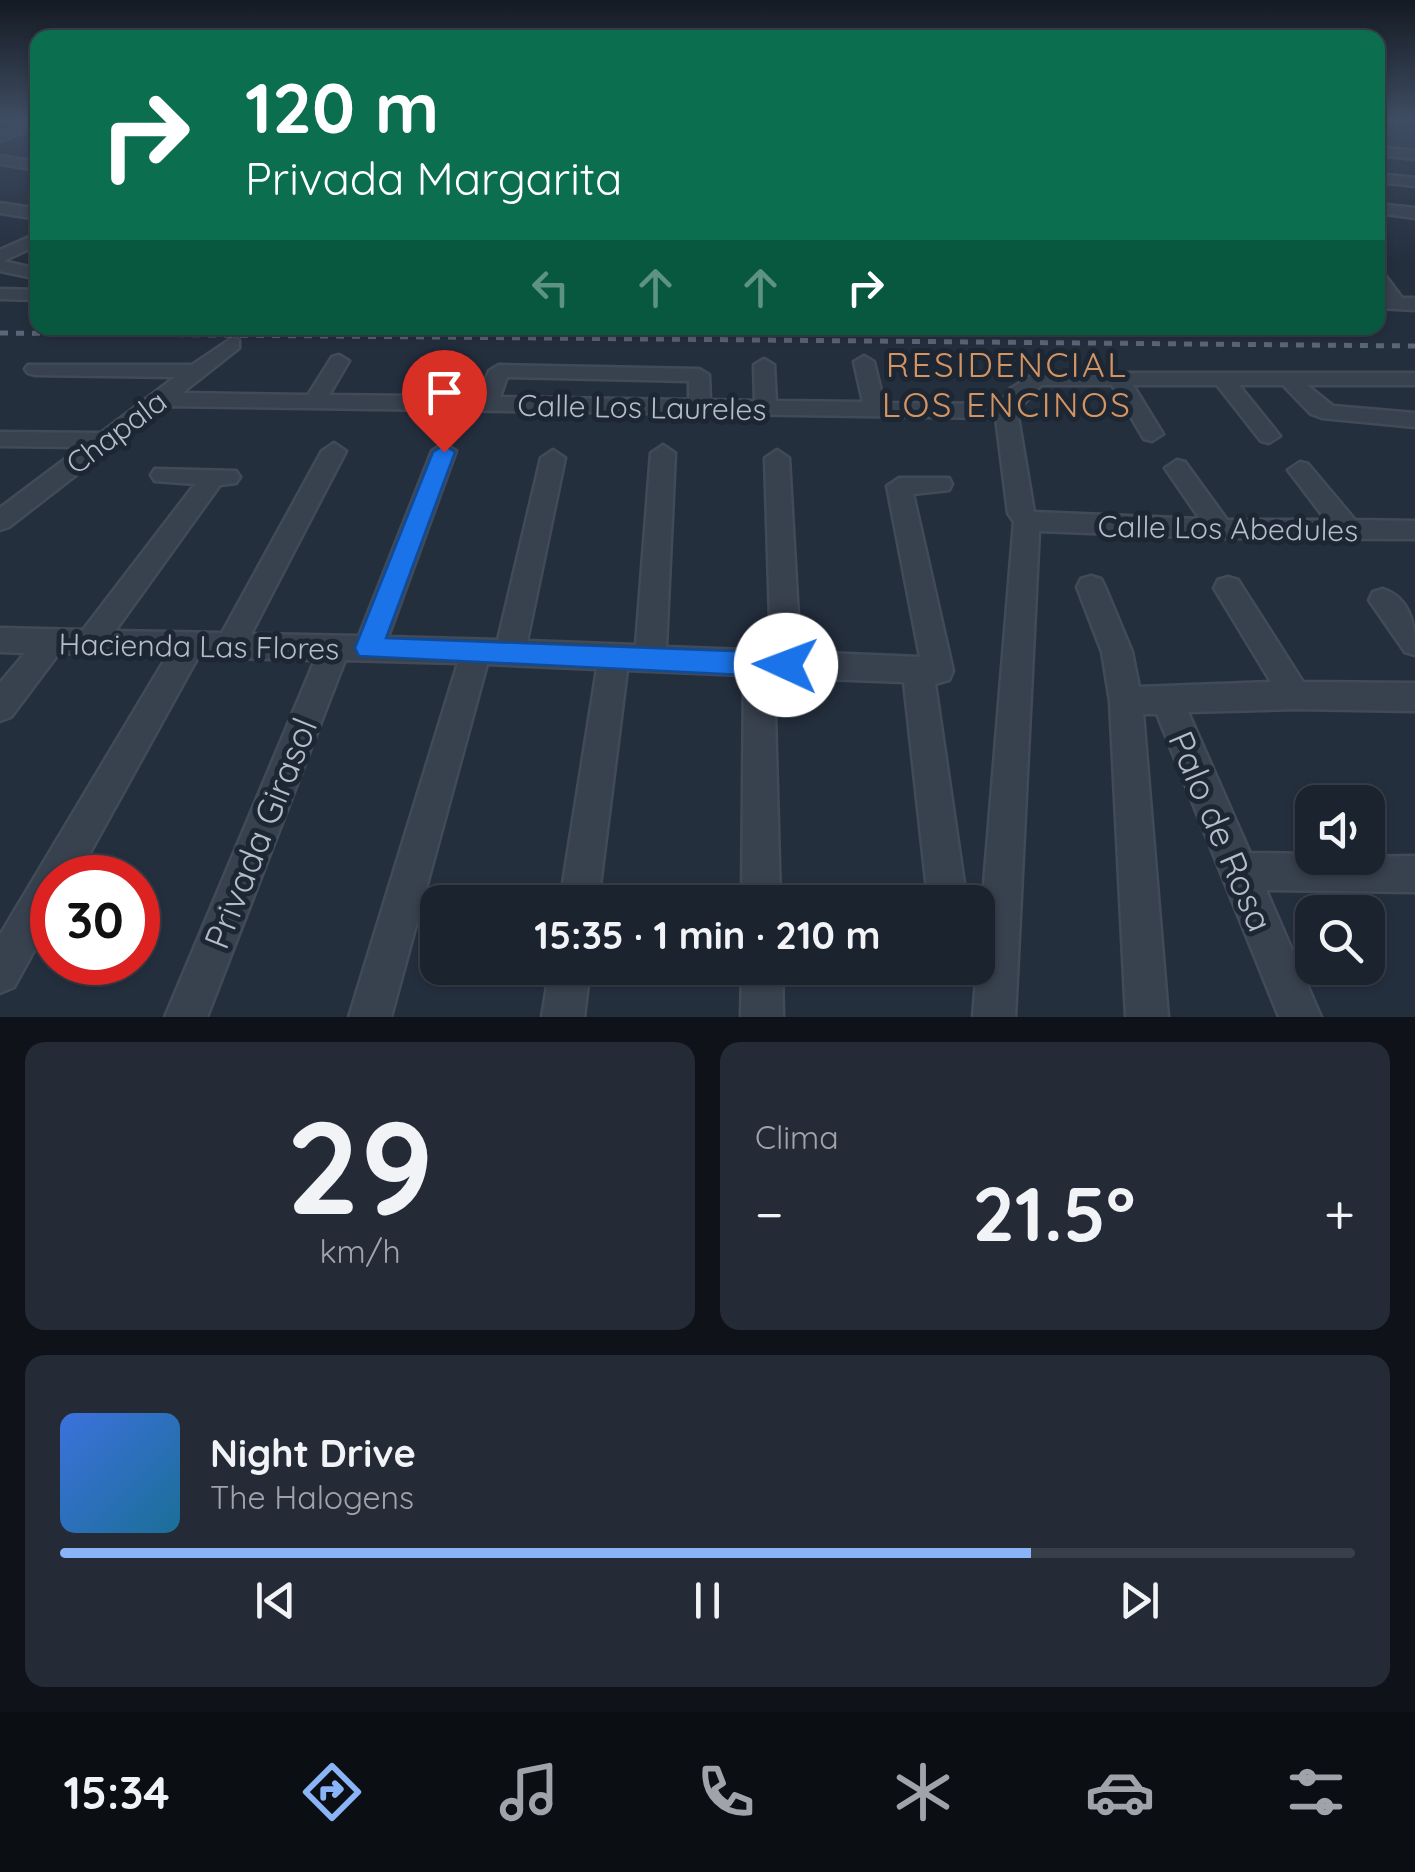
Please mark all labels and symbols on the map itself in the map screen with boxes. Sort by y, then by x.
district label: RESIDENCIAL LOS ENCINOS [882,342,1132,426]
pin [402,350,487,453]
street label: Chapala [58,382,174,482]
street label: Calle Los Laureles [517,386,767,428]
street label: Calle Los Abedules [1097,507,1359,549]
position arrow [734,613,838,717]
street label: Hacienda Las Flores [58,625,340,667]
street label: Privada Girasol [194,711,326,955]
street label: Palo de Rosa [1159,724,1283,938]
speed limit sign: 30 [30,855,160,985]

